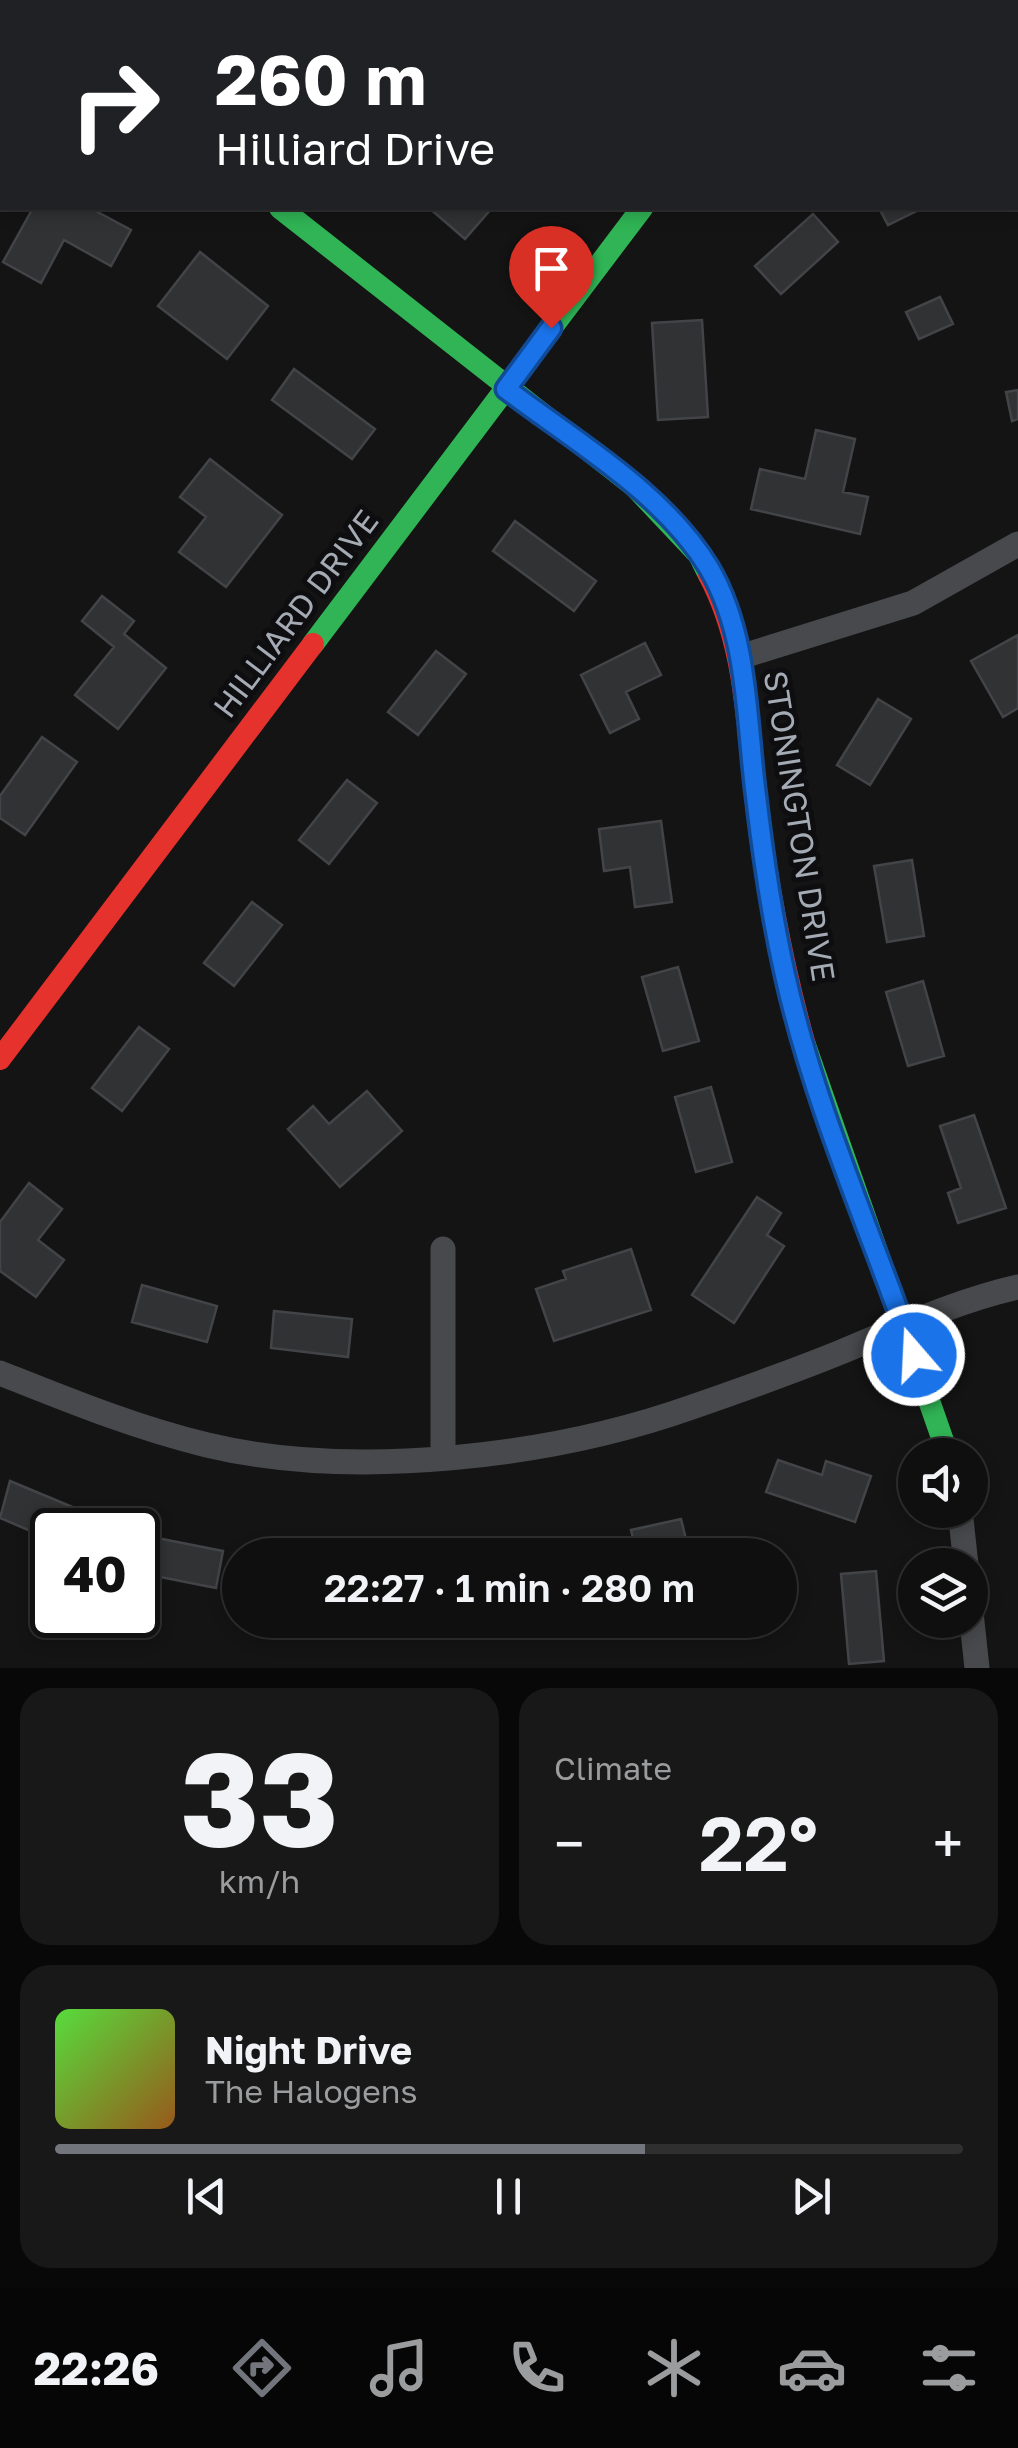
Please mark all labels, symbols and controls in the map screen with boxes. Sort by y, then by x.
text: 260 m [215,36,426,120]
icon: right [50,40,180,170]
text: Hilliard Drive [215,121,495,175]
pin [509,226,594,329]
icon: arrive [524,241,579,296]
street label: HILLIARD DRIVE [205,502,386,725]
street label: STONINGTON DRIVE [757,668,843,984]
position arrow [862,1303,966,1407]
map controls [898,1438,988,1638]
button: sound [898,1438,988,1528]
speed limit sign: 40 [30,1508,160,1638]
button: layers [898,1548,988,1638]
text: 22:27 · 1 min · 280 m [324,1565,695,1610]
text: 33 [180,1719,339,1875]
text: Climate [554,1749,672,1787]
text: 22° [699,1797,818,1888]
text: − [554,1810,584,1876]
text: + [933,1810,963,1876]
text: km/h [219,1862,300,1900]
text: Night Drive [205,2027,412,2072]
text: The Halogens [205,2072,417,2110]
icon: previous [179,2169,234,2224]
icon: pause [481,2169,536,2224]
icon: next [784,2169,839,2224]
icon: directions [227,2333,297,2403]
icon: music [364,2333,434,2403]
icon: phone [502,2333,572,2403]
icon: climate [639,2333,709,2403]
icon: car [777,2333,847,2403]
icon: filters [914,2333,984,2403]
text: 22:26 [34,2341,159,2395]

